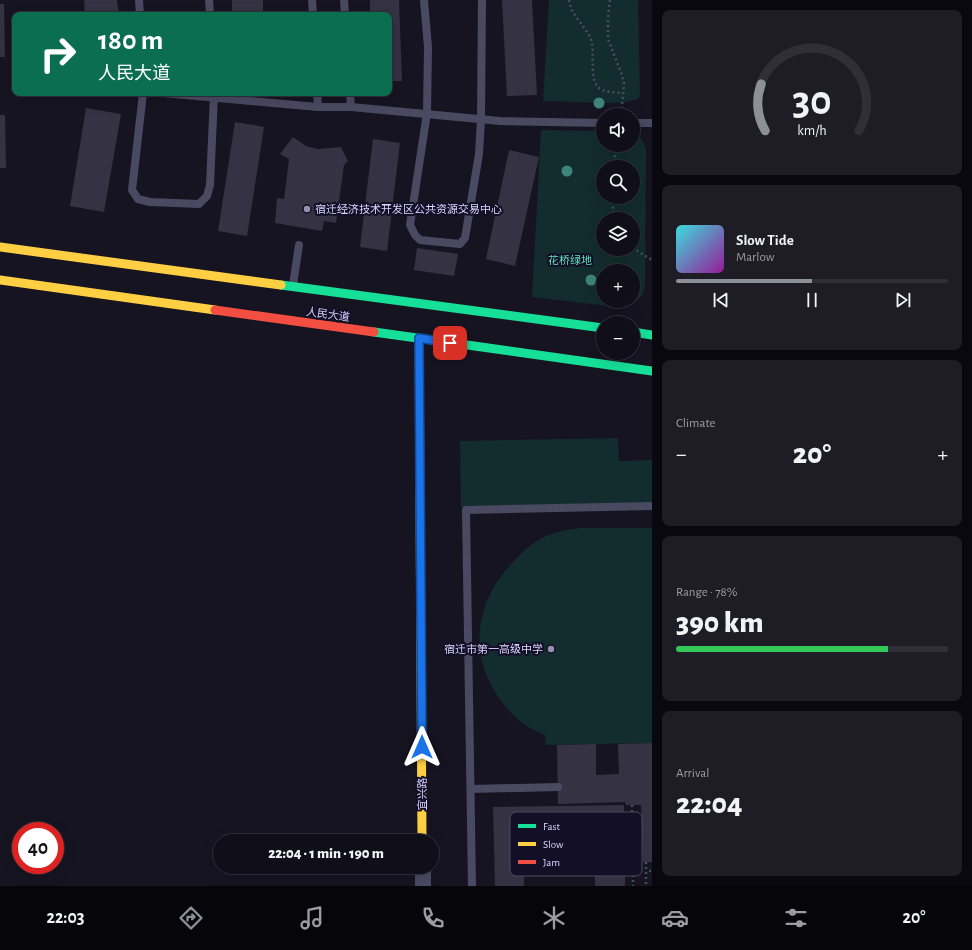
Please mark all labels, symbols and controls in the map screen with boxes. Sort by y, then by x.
text: 180 m [98,27,163,55]
icon: right [32,28,84,80]
text: 人民大道 [98,65,170,83]
text: 30 [792,80,832,121]
map controls [596,108,640,360]
button: sound [596,108,640,152]
text: km/h [797,123,827,137]
button: search [596,160,640,204]
place label: 宿迁经济技术开发区公共资源交易中心 [315,203,502,215]
marker: 宿迁经济技术开发区公共资源交易中心 [302,204,312,214]
button: layers [596,212,640,256]
text: Slow Tide [736,233,794,248]
text: Marlow [736,251,774,264]
park label: 花桥绿地 [548,254,592,266]
button: + [596,264,640,308]
icon: previous [710,289,732,311]
icon: pause [801,289,823,311]
icon: next [892,289,914,311]
street label: 人民大道 [305,305,351,323]
button: − [596,316,640,360]
pin [433,326,467,360]
icon: arrive [439,332,461,354]
text: Climate [676,417,715,430]
text: 20° [793,439,831,469]
text: − [676,443,687,465]
text: + [937,443,948,465]
text: Range · 78% [676,586,737,599]
text: 390 km [676,608,763,638]
place label: 宿迁市第一高级中学 [444,643,543,655]
marker: 宿迁市第一高级中学 [546,644,556,654]
position arrow [401,726,443,768]
text: Arrival [676,767,709,780]
street label: 宜兴路 [416,778,428,811]
text: 22:04 [676,789,743,819]
legend [510,812,642,876]
text: Fast [543,821,561,832]
speed limit sign: 40 [12,822,64,874]
text: Slow [543,839,564,850]
text: 22:04 · 1 min · 190 m [268,846,384,861]
text: Jam [543,857,560,868]
icon: directions [177,904,205,932]
icon: music [298,904,326,932]
icon: phone [419,904,447,932]
icon: climate [540,904,568,932]
icon: car [661,904,689,932]
icon: filters [782,904,810,932]
text: 22:03 [46,909,85,927]
text: 20° [902,909,926,927]

